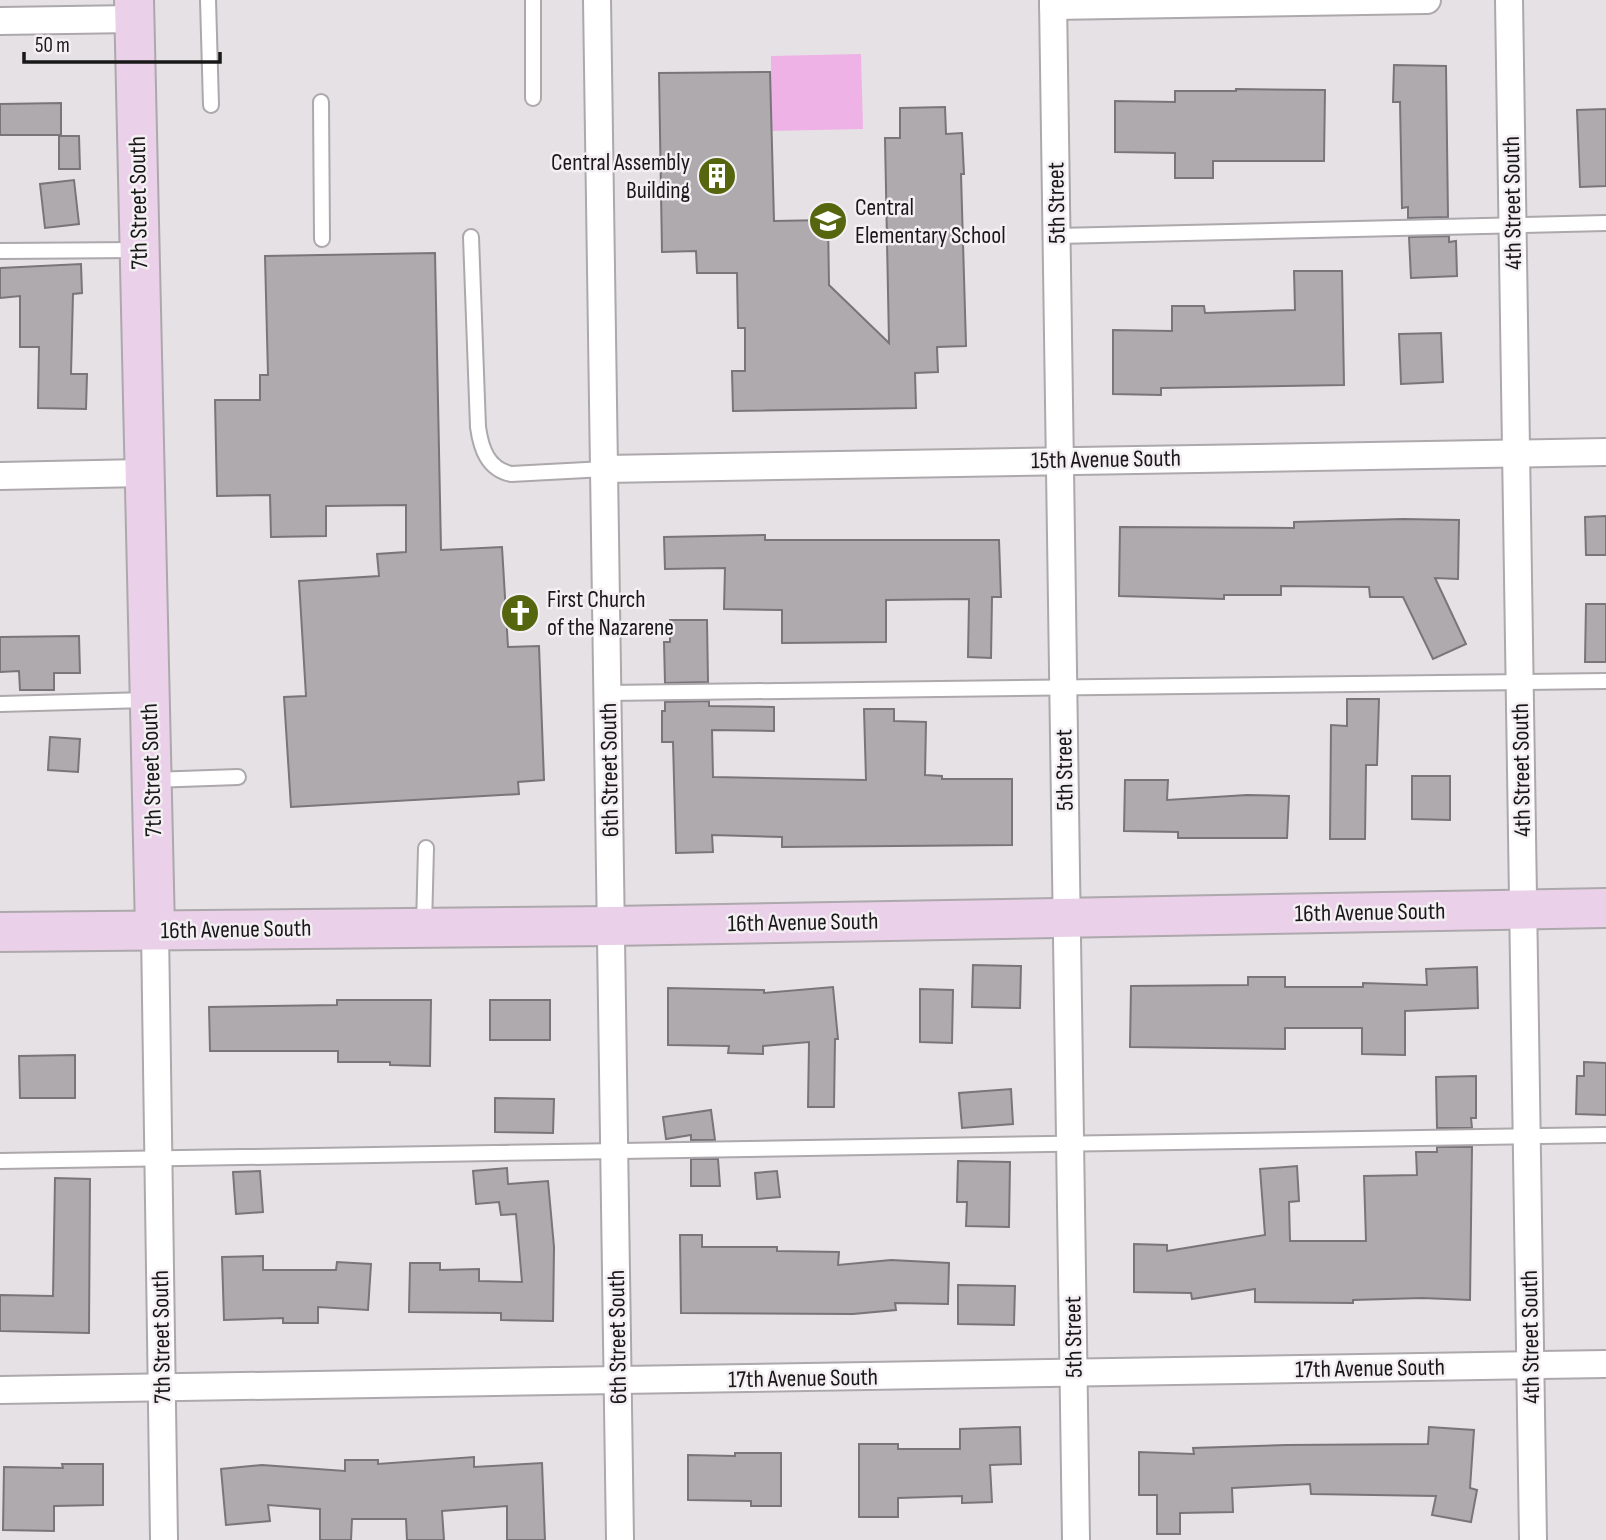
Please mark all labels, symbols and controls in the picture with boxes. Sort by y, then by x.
scale bar [24,21,220,65]
text: 50 m [35,33,70,58]
street label: 7th Street South [123,136,154,270]
street label: 4th Street South [1497,136,1528,270]
place label: Central Assembly Building [551,148,690,205]
building icon: Central Assembly Building [696,155,738,197]
street label: 5th Street [1041,162,1072,244]
place label: Central Elementary School [855,193,1006,250]
school or university icon: Central Elementary School [807,200,849,242]
street label: 15th Avenue South [1031,444,1181,475]
place label: First Church of the Nazarene [547,585,674,642]
church icon: First Church of the Nazarene [499,592,541,634]
street label: 7th Street South [135,703,168,837]
street label: 6th Street South [594,703,625,837]
street label: 4th Street South [1506,703,1537,837]
street label: 5th Street [1049,729,1080,811]
street label: 16th Avenue South [1294,897,1446,928]
street label: 16th Avenue South [727,907,879,938]
street label: 16th Avenue South [160,914,312,945]
street label: 7th Street South [146,1270,177,1404]
street label: 6th Street South [602,1270,633,1404]
street label: 4th Street South [1515,1270,1546,1404]
street label: 5th Street [1058,1296,1089,1378]
street label: 17th Avenue South [1295,1353,1445,1384]
street label: 17th Avenue South [728,1363,878,1394]

